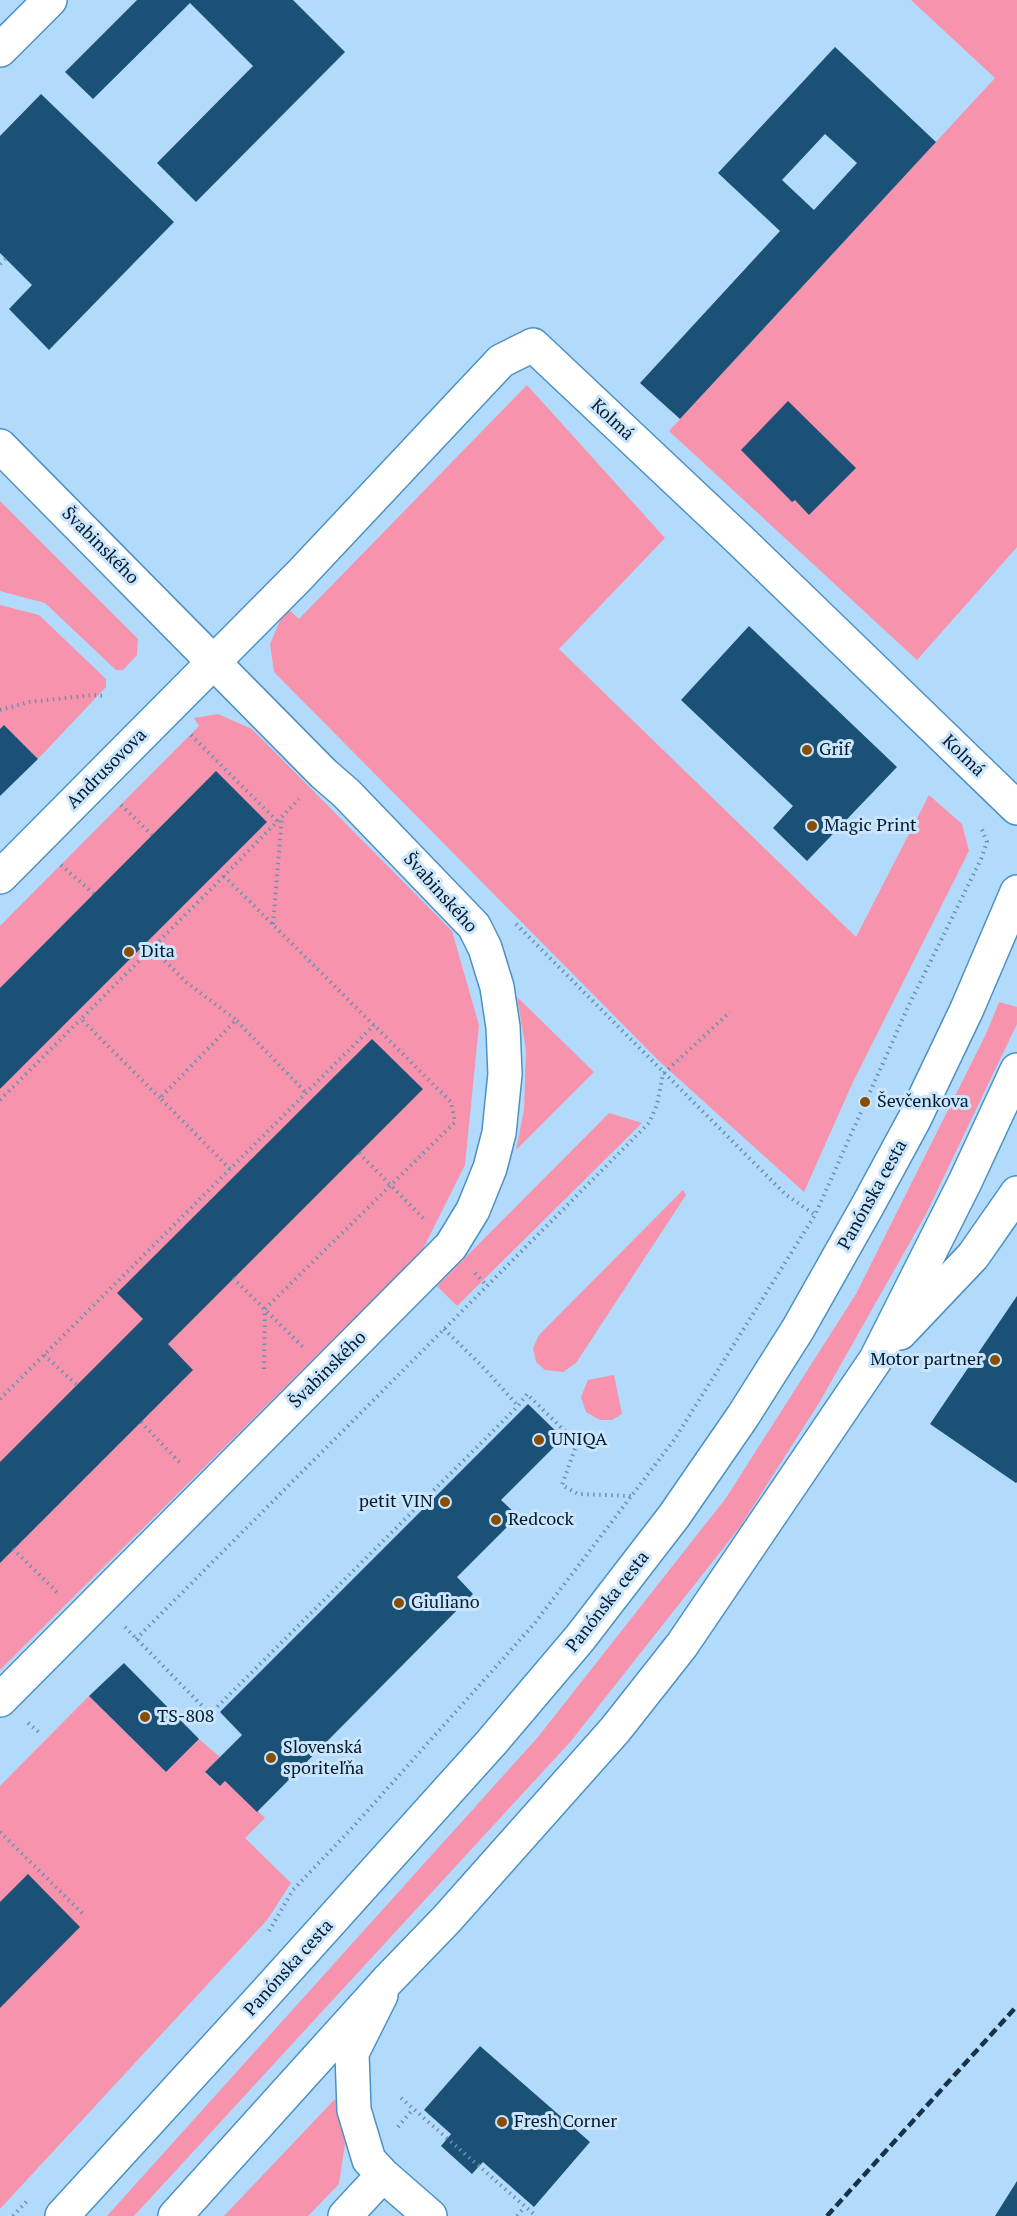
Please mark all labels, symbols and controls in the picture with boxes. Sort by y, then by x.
street label: Kolmá [586,395,638,445]
street label: Švabinského [57,503,143,589]
street label: Andrusovova [62,724,152,814]
street label: Kolmá [937,731,989,781]
place label: Grif [819,739,850,761]
marker: Grif [800,743,814,757]
place label: Magic Print [824,815,917,837]
marker: Magic Print [805,819,819,833]
street label: Švabinského [398,849,482,937]
place label: Dita [141,941,175,963]
marker: Dita [122,945,136,959]
place label: Ševčenkova [877,1091,969,1113]
marker: Ševčenkova [858,1095,872,1109]
street label: Panónska cesta [834,1136,912,1254]
street label: Švabinského [285,1327,371,1413]
place label: Motor partner [870,1349,983,1371]
marker: Motor partner [988,1353,1002,1367]
place label: UNIQA [551,1429,607,1451]
marker: UNIQA [532,1433,546,1447]
place label: petit VIN [359,1491,433,1513]
marker: petit VIN [438,1495,452,1509]
place label: Redcock [508,1509,574,1531]
marker: Redcock [489,1513,503,1527]
street label: Panónska cesta [562,1547,654,1657]
place label: Giuliano [411,1592,480,1614]
marker: Giuliano [392,1596,406,1610]
place label: TS-808 [157,1706,214,1728]
marker: TS-808 [138,1710,152,1724]
place label: Slovenská sporiteľňa [283,1737,364,1780]
marker: Slovenská sporiteľňa [264,1751,278,1765]
street label: Panónska cesta [240,1915,338,2021]
place label: Fresh Corner [514,2111,617,2133]
marker: Fresh Corner [495,2115,509,2129]

